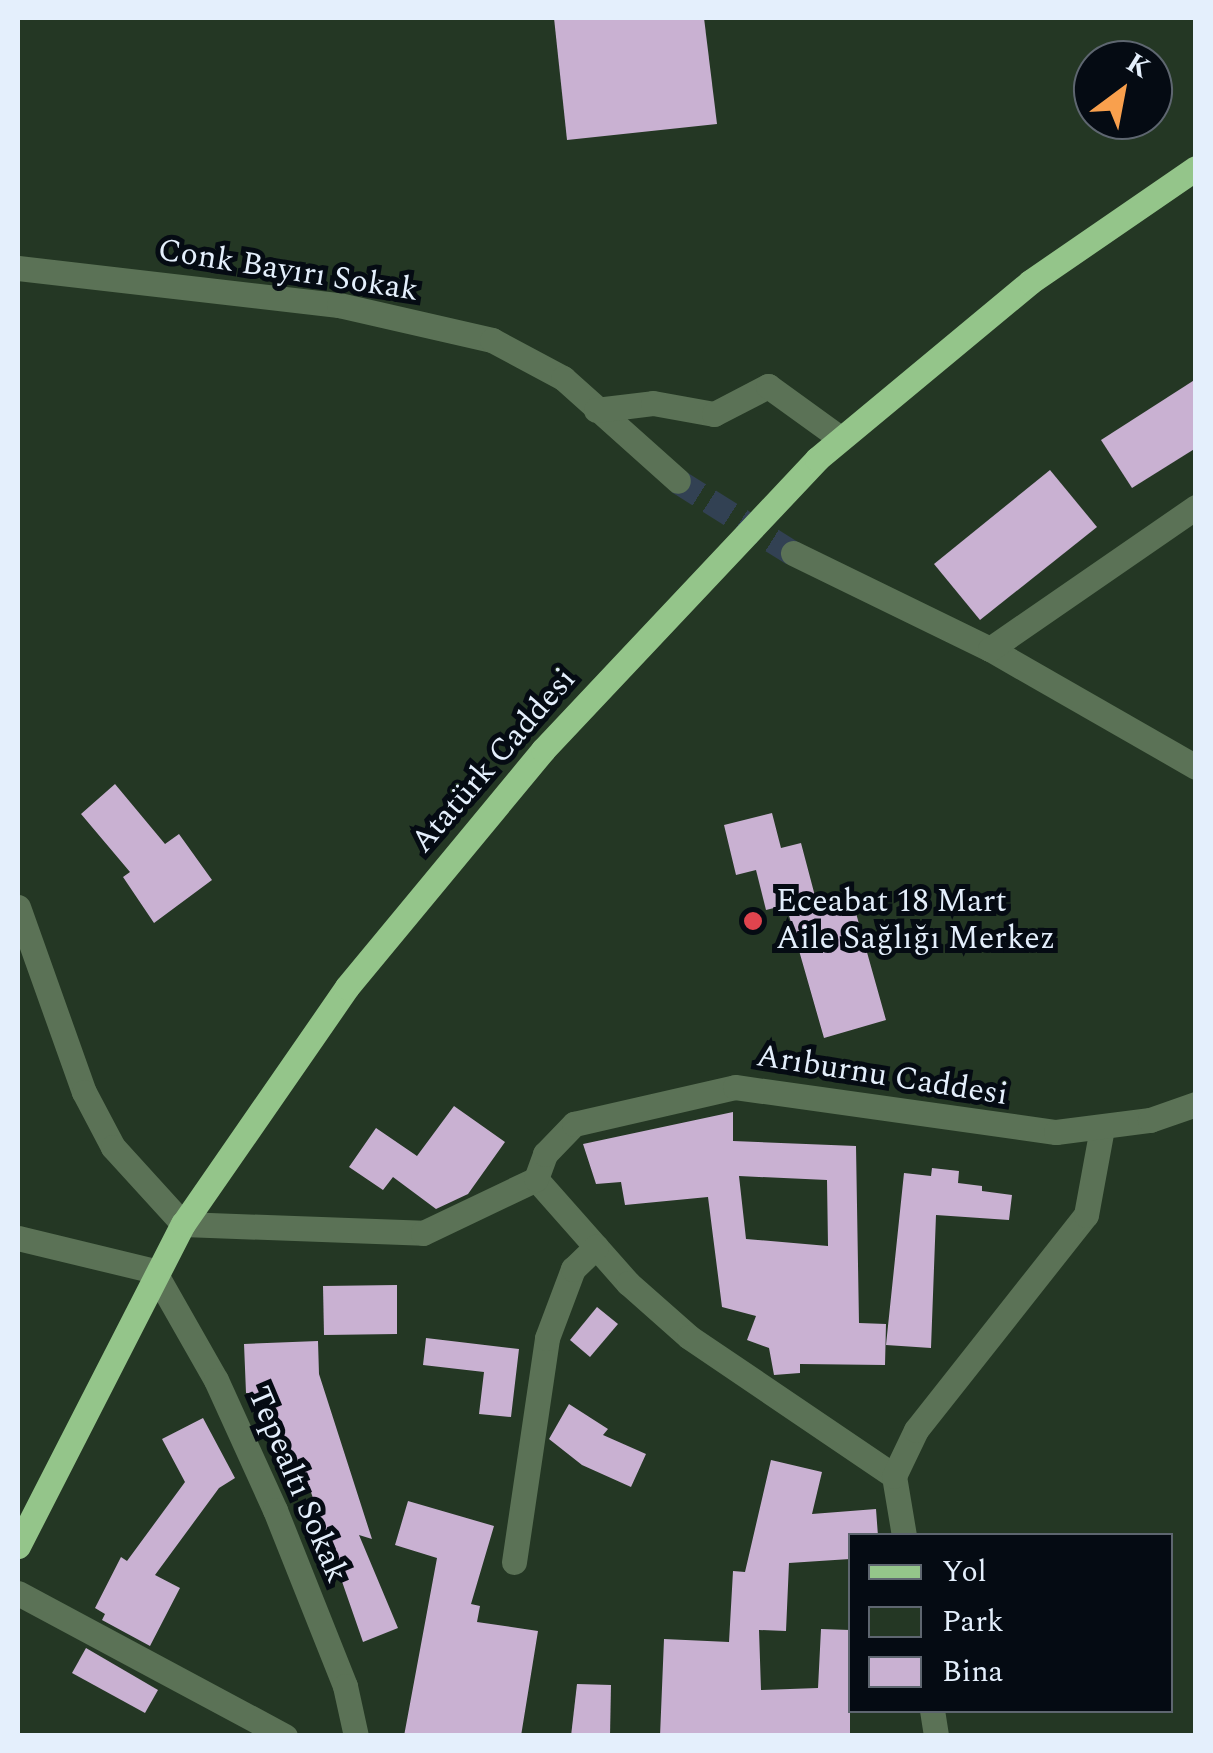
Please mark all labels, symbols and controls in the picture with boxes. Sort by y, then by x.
north arrow [1073,40,1173,140]
text: K [1118,42,1159,90]
street label: Conk Bayırı Sokak [155,231,421,311]
street label: Atatürk Caddesi [403,661,585,861]
place label: Eceabat 18 Mart Aile Sağlığı Merkez [776,884,1055,959]
marker: Eceabat 18 Mart Aile Sağlığı Merkez [740,908,766,934]
street label: Arıburnu Caddesi [754,1037,1010,1115]
street label: Tepealtı Sokak [238,1381,356,1589]
legend [848,1533,1173,1713]
text: Yol [942,1549,986,1595]
text: Park [942,1599,1004,1645]
text: Bina [942,1649,1003,1695]

